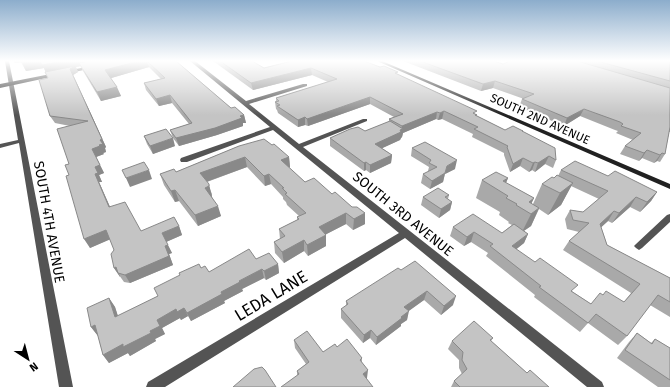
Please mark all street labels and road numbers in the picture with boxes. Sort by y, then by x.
street label: SOUTH 2ND AVENUE [488,91,592,147]
street label: SOUTH 4TH AVENUE [30,160,68,284]
street label: SOUTH 3RD AVENUE [349,168,457,260]
street label: LEDA LANE [231,266,311,326]

